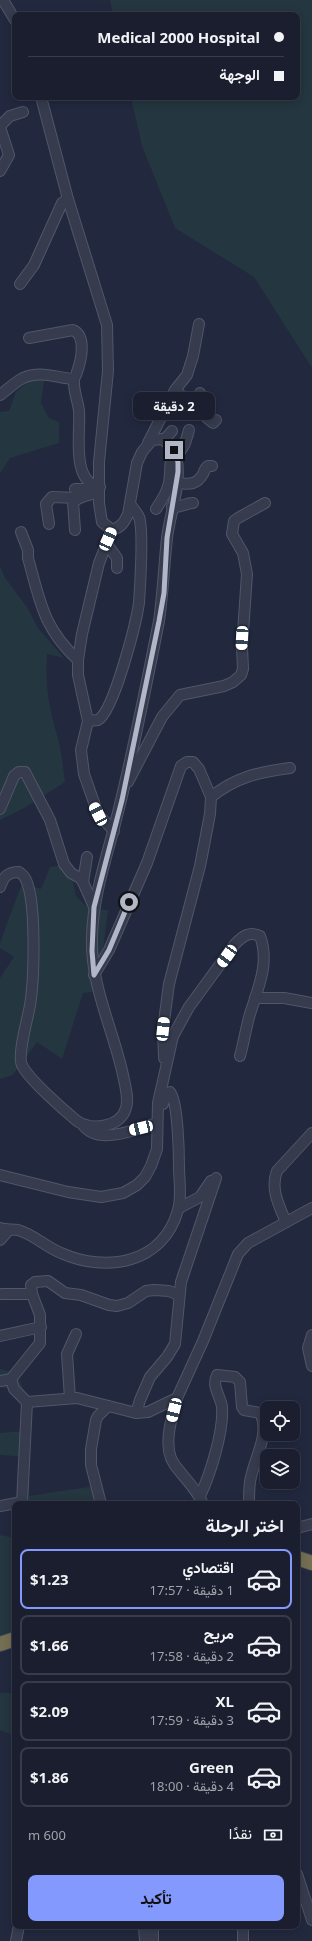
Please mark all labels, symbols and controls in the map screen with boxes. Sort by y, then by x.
text: Medical 2000 Hospital [97,27,260,47]
text: الوجهة [219,64,260,84]
callout: 2 دقيقة [133,392,215,420]
text: 2 دقيقة [153,397,195,415]
route end [165,441,183,459]
car [98,526,118,552]
car [235,626,249,650]
car [87,801,109,827]
route start [120,893,138,911]
car [215,943,239,969]
car [156,1016,170,1042]
car [128,1119,154,1137]
car [165,1397,183,1423]
map controls [260,1401,300,1489]
button: locate [260,1401,300,1441]
button: layers [260,1449,300,1489]
text: اختر الرحلة [206,1513,284,1537]
text: اقتصادي [182,1557,234,1577]
icon: car [246,1561,282,1597]
text: $1.23 [30,1569,69,1589]
text: 1 دقيقة · 17:57 [150,1581,234,1599]
text: مريح [204,1623,234,1643]
icon: car [246,1627,282,1663]
text: $1.66 [30,1635,69,1655]
text: 2 دقيقة · 17:58 [150,1647,234,1665]
text: XL [216,1691,234,1711]
icon: car [246,1693,282,1729]
text: $2.09 [30,1701,69,1721]
text: 3 دقيقة · 17:59 [150,1711,234,1729]
text: Green [189,1757,234,1777]
icon: car [246,1759,282,1795]
text: $1.86 [30,1767,69,1787]
text: 4 دقيقة · 18:00 [150,1777,234,1795]
text: نقدًا [229,1823,252,1843]
icon: cash [262,1824,284,1846]
text: 600 m [28,1826,66,1844]
button: تأكيد [28,1875,284,1921]

